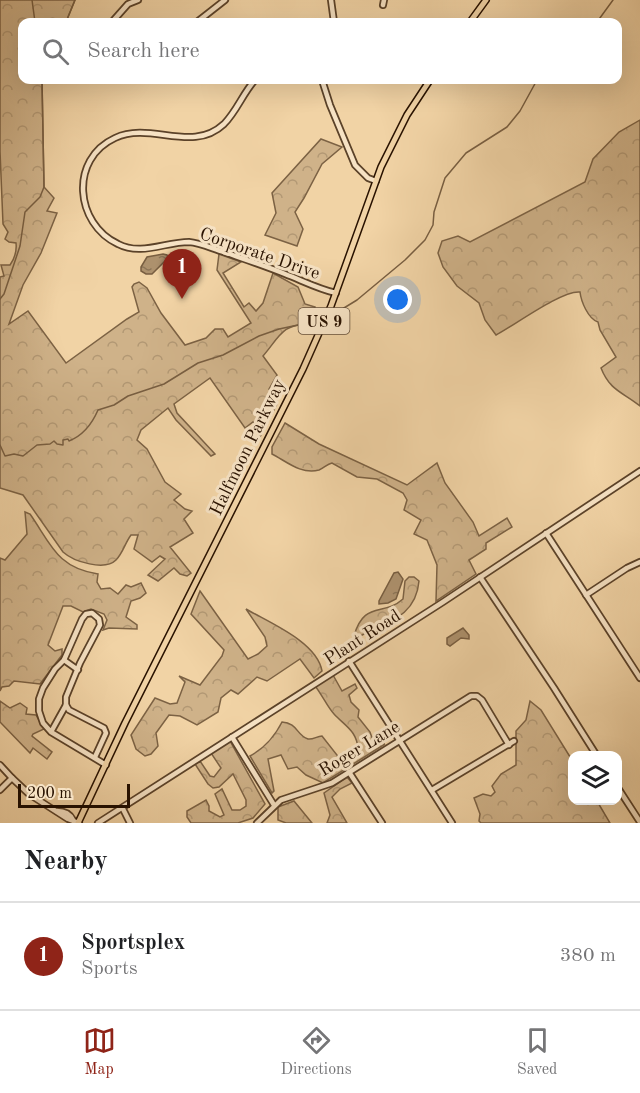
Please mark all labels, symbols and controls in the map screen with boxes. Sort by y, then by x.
search box [18,18,622,84]
icon: search [39,35,72,68]
text: Search here [87,40,200,62]
street label: Corporate Drive [197,225,322,283]
pin: 1 [162,250,201,299]
your location [383,285,412,314]
road number: US 9 [298,308,350,334]
street label: Halfmoon Parkway [207,376,289,519]
street label: Plant Road [321,607,404,669]
street label: Roger Lane [316,718,403,780]
map controls [568,751,622,805]
button: layers [568,751,622,805]
scale bar [18,781,130,808]
text: 200 m [27,786,72,802]
text: Nearby [24,849,108,875]
text: Sportsplex [81,932,185,954]
text: 1 [38,946,49,966]
text: 380 m [560,946,616,966]
text: Sports [81,959,138,979]
tab: Map [83,1024,116,1080]
tab: Directions [281,1024,352,1080]
tab: Saved [517,1024,557,1080]

